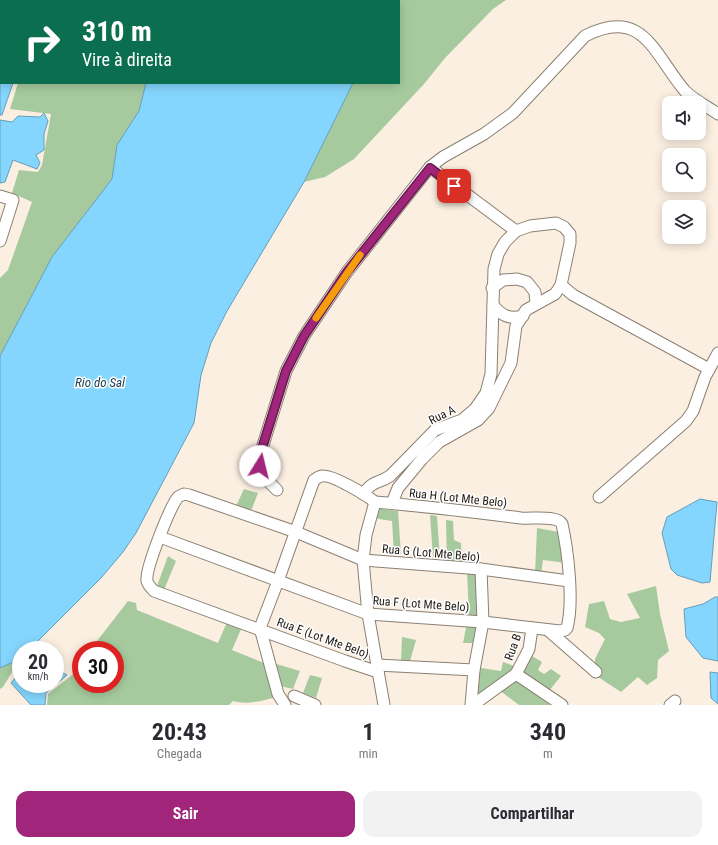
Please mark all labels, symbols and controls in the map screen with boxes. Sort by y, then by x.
text: 310 m [82,15,152,48]
icon: right [16,16,68,68]
text: Vire à direita [82,49,172,70]
map controls [662,96,706,244]
button: sound [662,96,706,140]
button: search [662,148,706,192]
pin [437,169,471,203]
icon: arrive [443,175,465,197]
button: layers [662,200,706,244]
water label: Rio do Sal [75,375,126,390]
street label: Rua A [427,403,458,427]
position arrow [239,445,281,487]
street label: Rua H (Lot Mte Belo) [408,486,508,510]
street label: Rua G (Lot Mte Belo) [382,542,480,564]
street label: Rua F (Lot Mte Belo) [372,594,470,614]
street label: Rua E (Lot Mte Belo) [275,615,371,661]
street label: Rua B [502,632,524,662]
speed limit sign: 30 [72,641,124,693]
text: 20 [28,650,48,674]
text: km/h [28,671,48,682]
text: 20:43 [152,718,207,746]
text: 1 [362,718,374,746]
text: 340 [530,718,566,746]
text: Chegada [157,746,202,761]
text: min [359,746,378,761]
text: m [543,746,553,761]
button: Sair [16,791,355,837]
button: Compartilhar [363,791,702,837]

